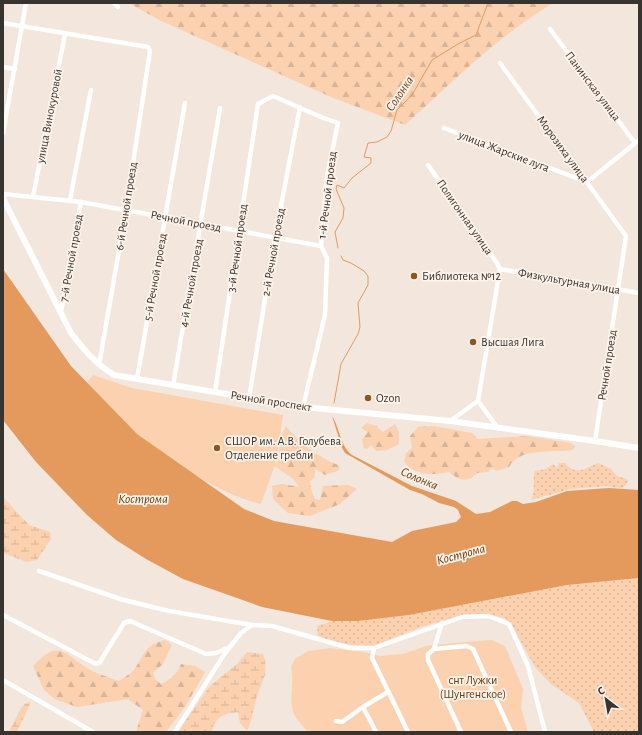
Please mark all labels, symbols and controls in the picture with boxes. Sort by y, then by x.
street label: Панинская улица [562,49,623,124]
street label: улица Винокуровой [34,68,65,165]
water label: Солонка [384,74,417,114]
street label: Морозиха улица [534,113,591,186]
street label: улица Жарские луга [456,128,552,175]
street label: 1-й Речной проезд [316,151,338,239]
street label: 6-й Речной проезд [113,161,139,251]
street label: Полигонная улица [434,177,496,258]
street label: 3-й Речной проезд [225,203,249,293]
street label: 2-й Речной проезд [259,207,287,297]
street label: Речной проезд [150,208,222,234]
street label: 7-й Речной проезд [57,213,85,303]
street label: 5-й Речной проезд [141,232,169,322]
street label: 4-й Речной проезд [177,238,205,328]
street label: Физкультурная улица [517,266,622,297]
place label: Библиотека №12 [422,270,501,282]
marker: Библиотека №12 [409,271,419,281]
street label: Речной проезд [595,329,619,401]
place label: Высшая Лига [481,336,545,348]
marker: Высшая Лига [468,337,478,347]
street label: Речной проспект [230,389,313,413]
place label: Ozon [376,392,400,404]
marker: Ozon [363,393,373,403]
place label: СШОР им. А.В. Голубева Отделение гребли [225,435,342,461]
marker: СШОР им. А.В. Голубева Отделение гребли [212,443,222,453]
water label: Солонка [398,465,440,493]
water label: Кострома [118,493,168,506]
water label: Кострома [435,542,487,568]
park label: снт Лужки (Шунгенское) [440,674,506,701]
north arrow [586,679,626,719]
text: С [596,685,607,697]

